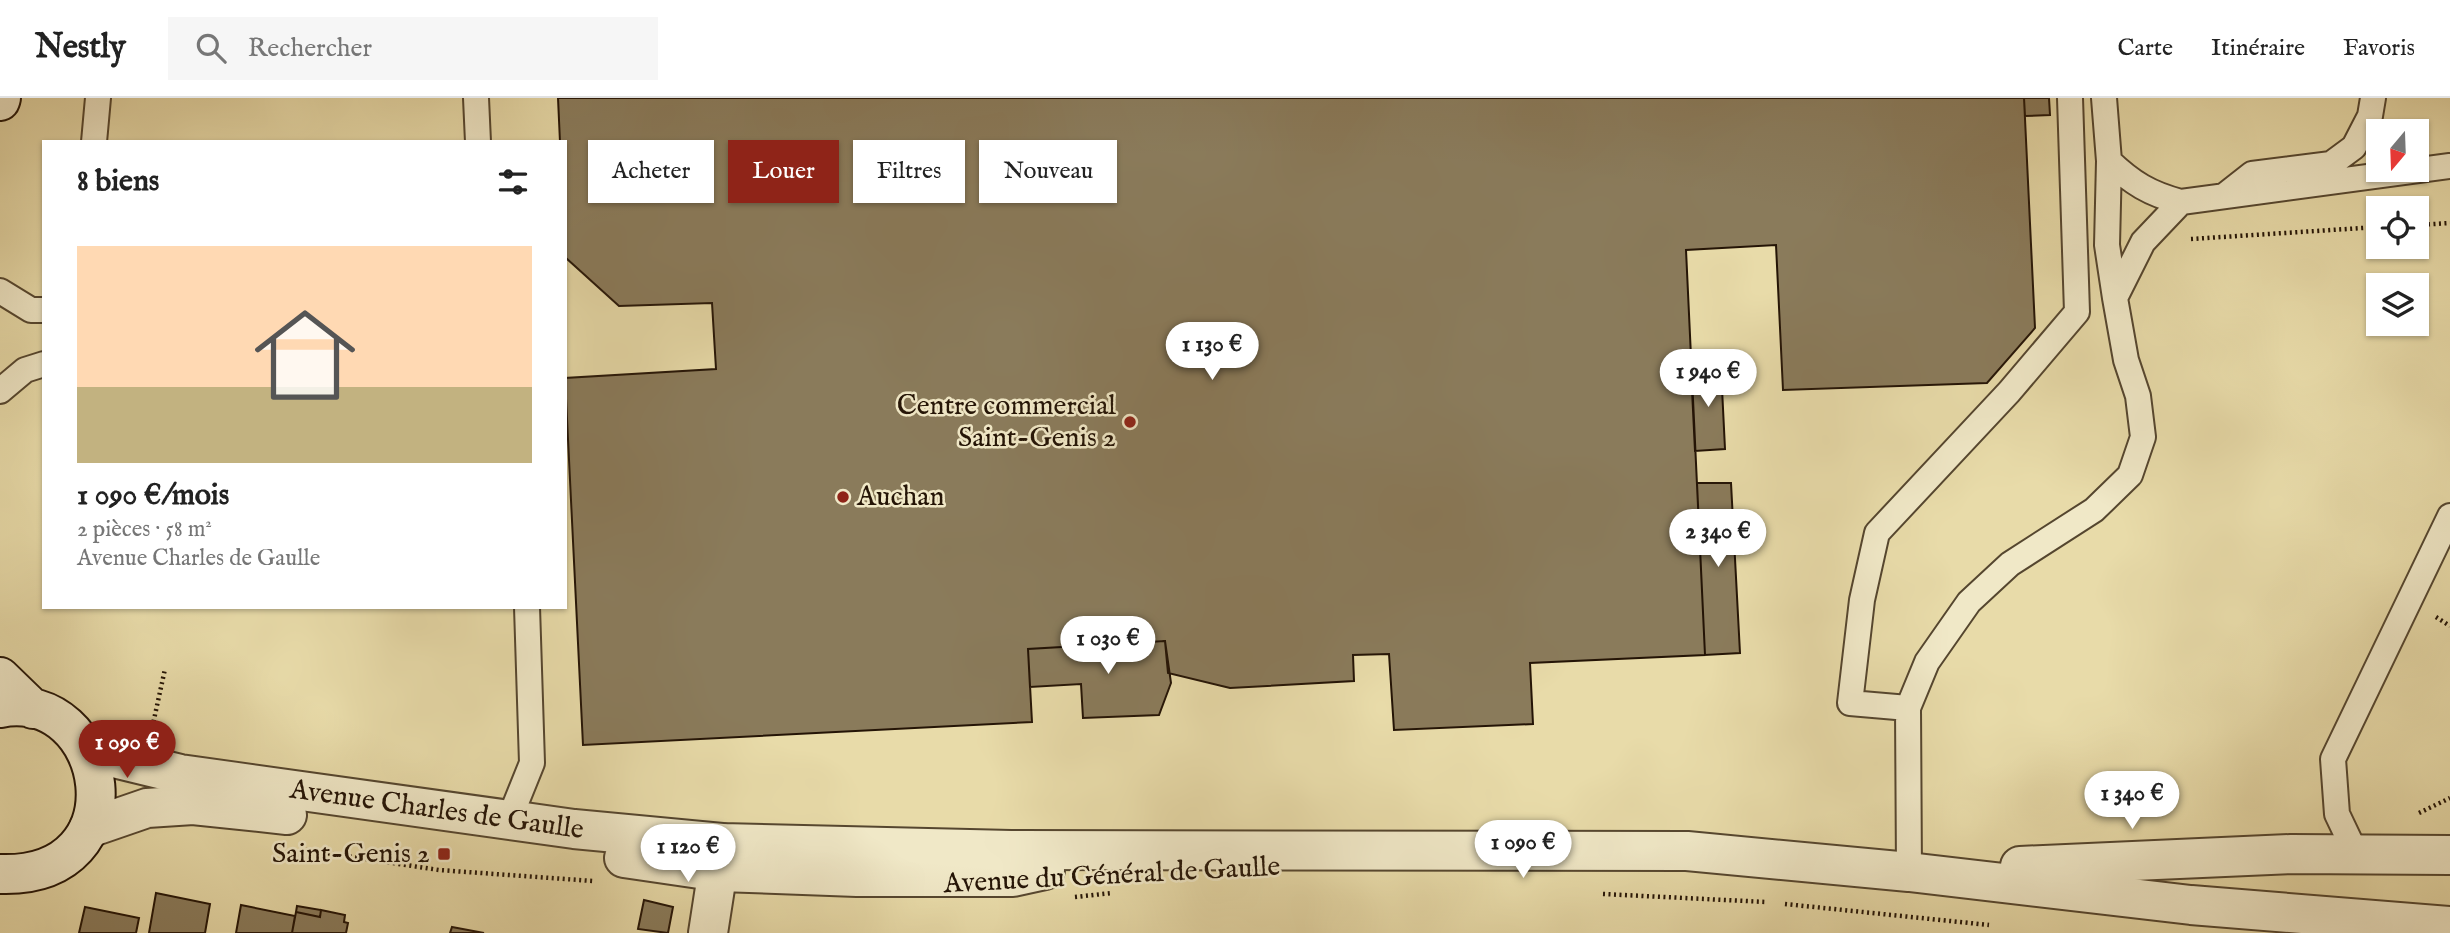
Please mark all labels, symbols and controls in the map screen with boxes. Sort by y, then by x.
search box [168,17,658,80]
text: Nestly [35,27,126,69]
icon: search [192,29,230,67]
text: Rechercher [248,32,372,65]
text: Carte [2117,33,2173,64]
text: Itinéraire [2211,33,2305,64]
text: Favoris [2343,33,2415,64]
north arrow [2366,119,2429,182]
map controls [2366,119,2429,336]
chip: Acheter [588,140,714,203]
chip: Louer [728,140,839,203]
chip: Filtres [853,140,965,203]
chip: Nouveau [979,140,1117,203]
text: 8 biens [77,163,159,201]
icon: filters [494,163,532,201]
button: locate [2366,196,2429,259]
button: layers [2366,273,2429,336]
icon: home [242,292,368,418]
pin: 1 130 € [1147,322,1277,382]
text: 1 130 € [1182,330,1242,359]
pin: 1 940 € [1643,350,1773,409]
text: 1 940 € [1676,357,1740,386]
place label: Centre commercial Saint-Genis 2 [897,389,1116,456]
marker: Centre commercial Saint-Genis 2 [1122,414,1138,430]
text: 1 090 €/mois [77,477,229,515]
place label: Auchan [856,480,944,515]
marker: Auchan [835,489,851,505]
pin: 2 340 € [1653,510,1783,569]
text: 2 pièces · 58 m² [77,515,212,544]
text: 2 340 € [1685,517,1751,546]
text: Avenue Charles de Gaulle [77,544,320,573]
pin: 1 030 € [1043,616,1173,676]
text: 1 030 € [1076,624,1140,653]
pin: 1 090 € [62,720,192,780]
text: 1 090 € [95,728,159,757]
street label: Avenue Charles de Gaulle [287,772,585,847]
pin: 1 340 € [2067,772,2197,831]
text: 1 340 € [2100,779,2164,808]
pin: 1 090 € [1458,820,1588,880]
pin: 1 120 € [623,824,753,884]
text: 1 090 € [1491,828,1555,857]
text: 1 120 € [657,832,719,861]
place label: Saint-Genis 2 [272,837,430,872]
marker: Saint-Genis 2 [436,846,452,862]
street label: Avenue du Général de Gaulle [942,850,1281,902]

